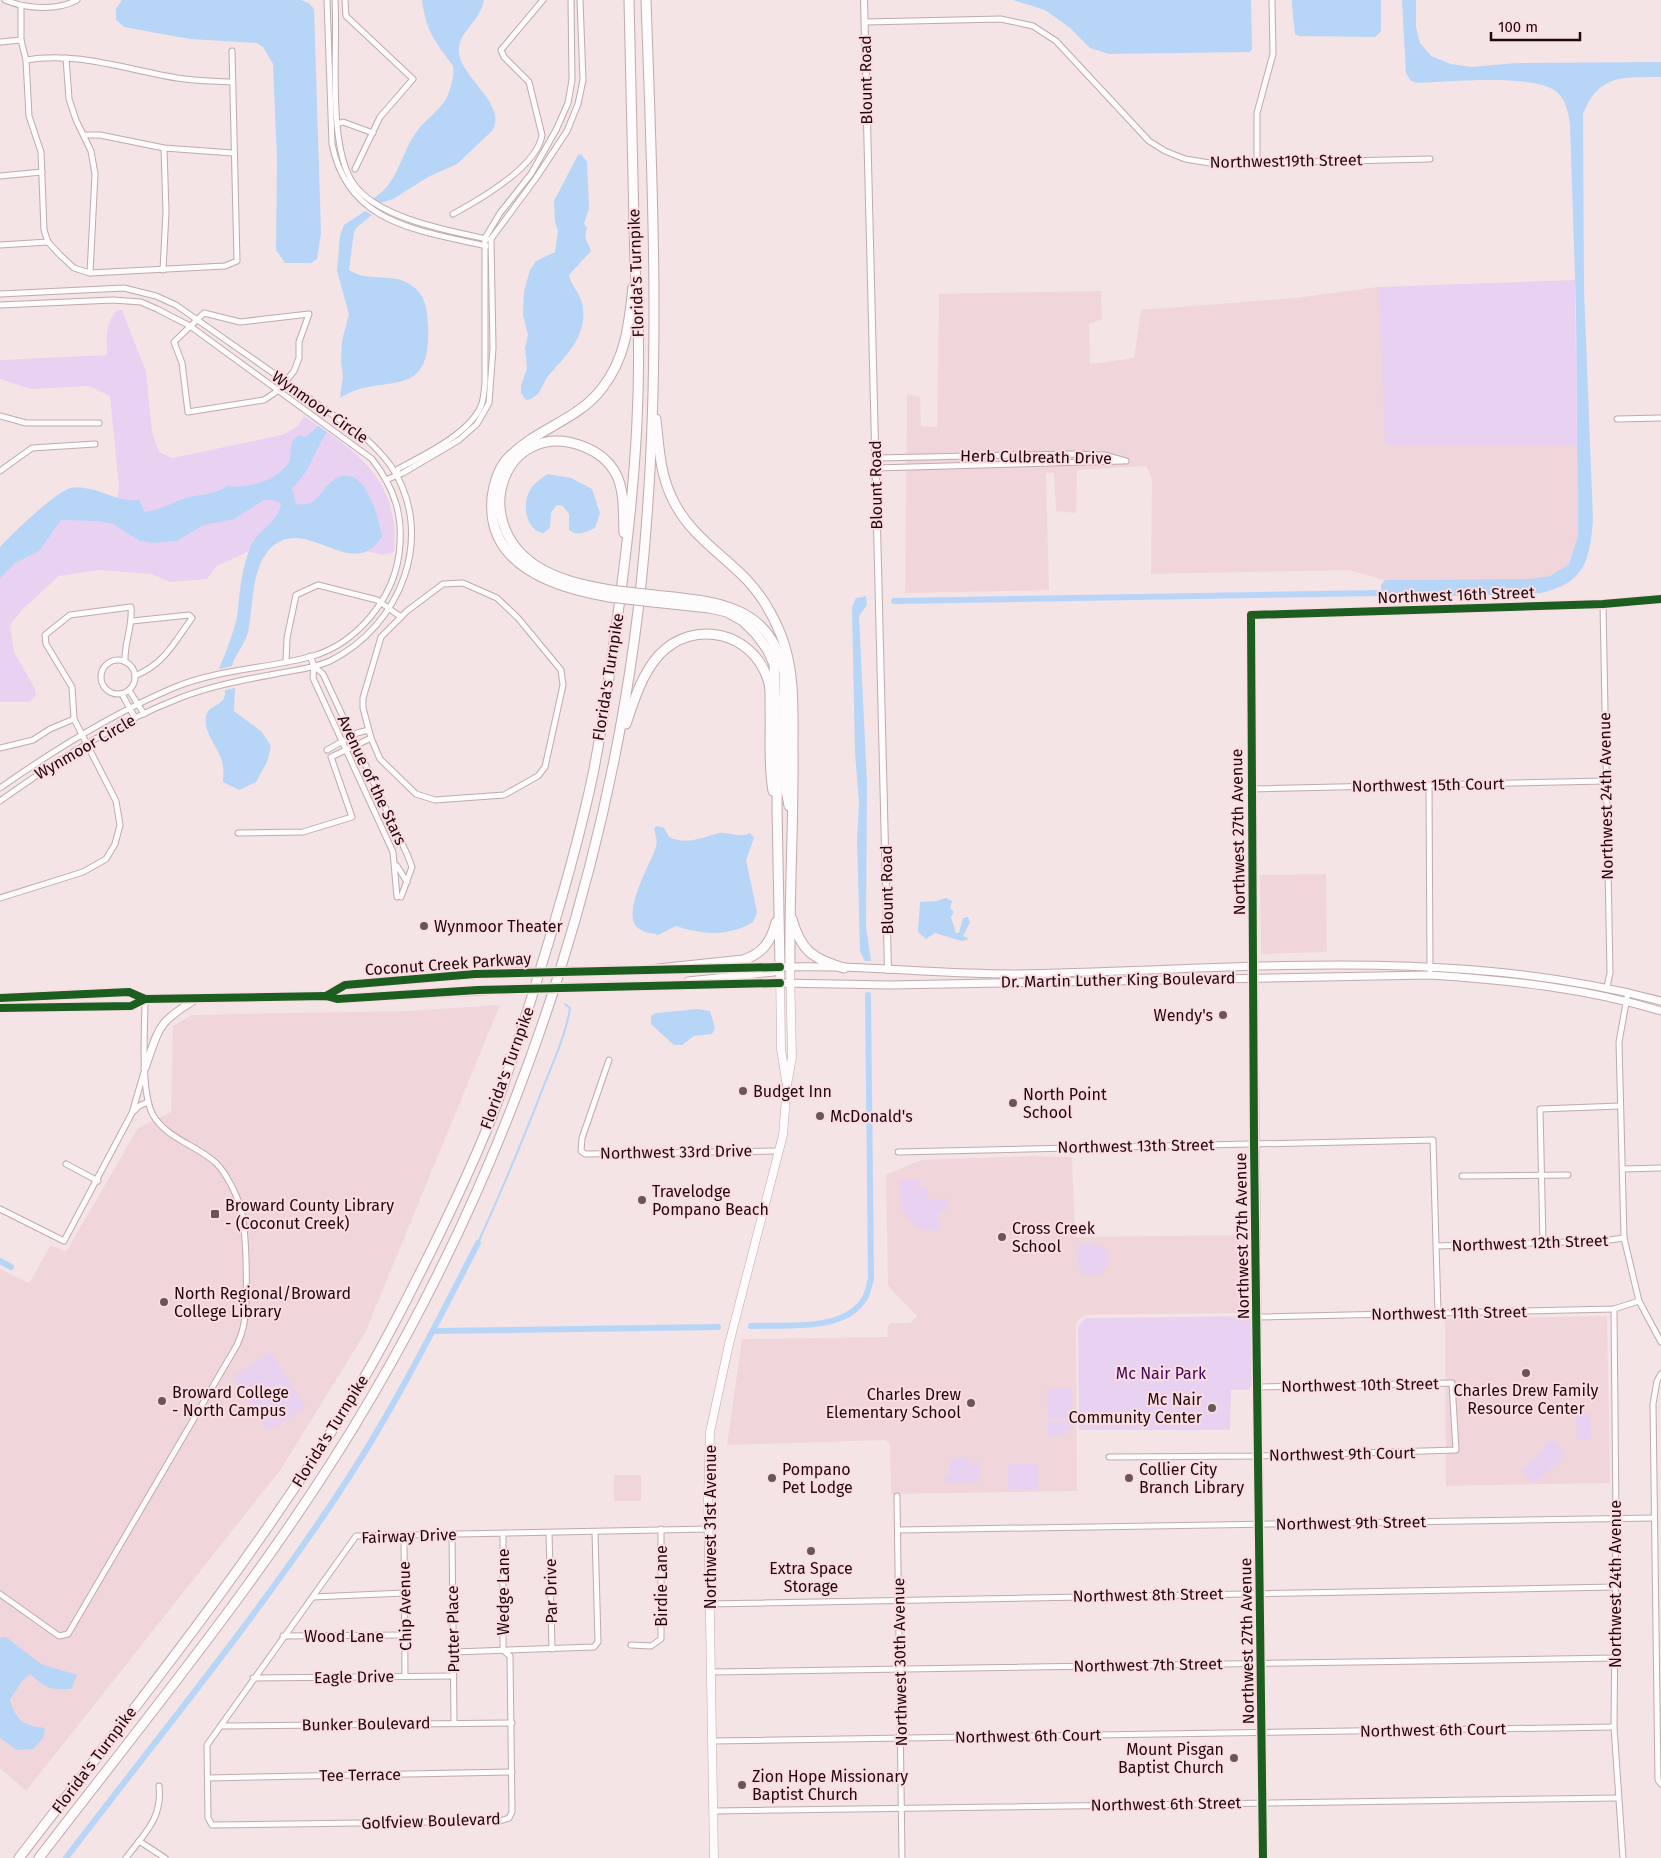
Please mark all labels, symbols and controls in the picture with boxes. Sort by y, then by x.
scale bar [1491,10,1580,42]
text: 100 m [1498,18,1538,36]
street label: Blount Road [856,35,876,125]
street label: Northwest19th Street [1209,150,1363,172]
street label: Florida's Turnpike [624,208,648,338]
street label: Wynmoor Circle [268,367,372,447]
street label: Blount Road [866,440,886,530]
street label: Herb Culbreath Drive [960,446,1112,468]
street label: Northwest 16th Street [1377,583,1535,607]
street label: Florida's Turnpike [589,612,627,742]
street label: Wynmoor Circle [31,710,139,784]
street label: Avenue of the Stars [334,712,410,848]
street label: Northwest 24th Avenue [1595,712,1617,880]
street label: Northwest 27th Avenue [1227,749,1249,915]
street label: Northwest 15th Court [1351,774,1505,796]
street label: Blount Road [877,845,897,935]
place label: Wynmoor Theater [434,917,563,936]
marker: Wynmoor Theater [418,920,430,932]
street label: Coconut Creek Parkway [364,949,532,979]
street label: Dr. Martin Luther King Boulevard [1000,968,1236,992]
street label: Florida's Turnpike [476,1004,538,1132]
place label: Wendy's [1154,1006,1213,1025]
marker: Wendy's [1217,1009,1229,1021]
place label: Budget Inn [753,1082,832,1101]
marker: Budget Inn [737,1085,749,1097]
place label: North Point School [1023,1085,1107,1122]
marker: North Point School [1007,1097,1019,1109]
place label: McDonald's [830,1107,913,1126]
marker: McDonald's [814,1110,826,1122]
street label: Northwest 13th Street [1057,1135,1215,1157]
street label: Northwest 33rd Drive [600,1141,752,1163]
street label: Northwest 27th Avenue [1231,1153,1253,1319]
place label: Travelodge Pompano Beach [652,1182,769,1219]
marker: Travelodge Pompano Beach [636,1194,648,1206]
place label: Broward County Library - (Coconut Creek) [225,1196,394,1233]
marker: Broward County Library - (Coconut Creek) [209,1208,221,1220]
place label: Cross Creek School [1012,1219,1096,1256]
marker: Cross Creek School [996,1231,1008,1243]
street label: Northwest 12th Street [1451,1231,1609,1255]
place label: North Regional/Broward College Library [174,1284,351,1321]
marker: North Regional/Broward College Library [158,1296,170,1308]
street label: Northwest 11th Street [1371,1302,1527,1324]
park label: Mc Nair Park [1116,1364,1207,1383]
marker: Charles Drew Family Resource Center [1520,1367,1532,1379]
street label: Florida's Turnpike [288,1371,372,1491]
street label: Northwest 10th Street [1281,1374,1439,1396]
place label: Charles Drew Family Resource Center [1454,1381,1598,1418]
place label: Broward College - North Campus [172,1383,289,1420]
place label: Charles Drew Elementary School [826,1385,962,1422]
place label: Mc Nair Community Center [1068,1390,1203,1427]
marker: Broward College - North Campus [156,1395,168,1407]
marker: Charles Drew Elementary School [965,1397,977,1409]
marker: Mc Nair Community Center [1206,1402,1218,1414]
street label: Northwest 9th Court [1269,1443,1416,1465]
street label: Northwest 31st Avenue [701,1445,720,1609]
place label: Pompano Pet Lodge [782,1460,853,1497]
place label: Collier City Branch Library [1139,1460,1244,1497]
marker: Pompano Pet Lodge [766,1472,778,1484]
marker: Collier City Branch Library [1123,1472,1135,1484]
street label: Northwest 24th Avenue [1606,1500,1625,1668]
street label: Northwest 9th Street [1276,1512,1427,1534]
street label: Fairway Drive [361,1525,457,1547]
street label: Birdie Lane [652,1545,671,1627]
marker: Extra Space Storage [805,1545,817,1557]
street label: Wedge Lane [494,1549,513,1635]
street label: Par Drive [541,1558,561,1624]
street label: Northwest 27th Avenue [1236,1558,1258,1724]
place label: Extra Space Storage [769,1559,853,1596]
street label: Chip Avenue [395,1561,415,1651]
street label: Northwest 30th Avenue [889,1577,911,1747]
street label: Northwest 8th Street [1072,1584,1224,1606]
street label: Putter Place [443,1585,463,1673]
street label: Wood Lane [304,1627,384,1646]
street label: Northwest 7th Street [1073,1654,1223,1676]
street label: Eagle Drive [314,1667,394,1687]
street label: Florida's Turnpike [48,1703,140,1817]
street label: Bunker Boulevard [301,1713,431,1735]
street label: Northwest 6th Court [1360,1719,1507,1741]
street label: Northwest 6th Court [955,1725,1102,1747]
place label: Mount Pisgan Baptist Church [1118,1740,1224,1777]
marker: Mount Pisgan Baptist Church [1228,1752,1240,1764]
street label: Tee Terrace [319,1765,401,1785]
place label: Zion Hope Missionary Baptist Church [752,1767,908,1804]
marker: Zion Hope Missionary Baptist Church [736,1779,748,1791]
street label: Northwest 6th Street [1091,1793,1242,1815]
street label: Golfview Boulevard [361,1809,501,1833]

